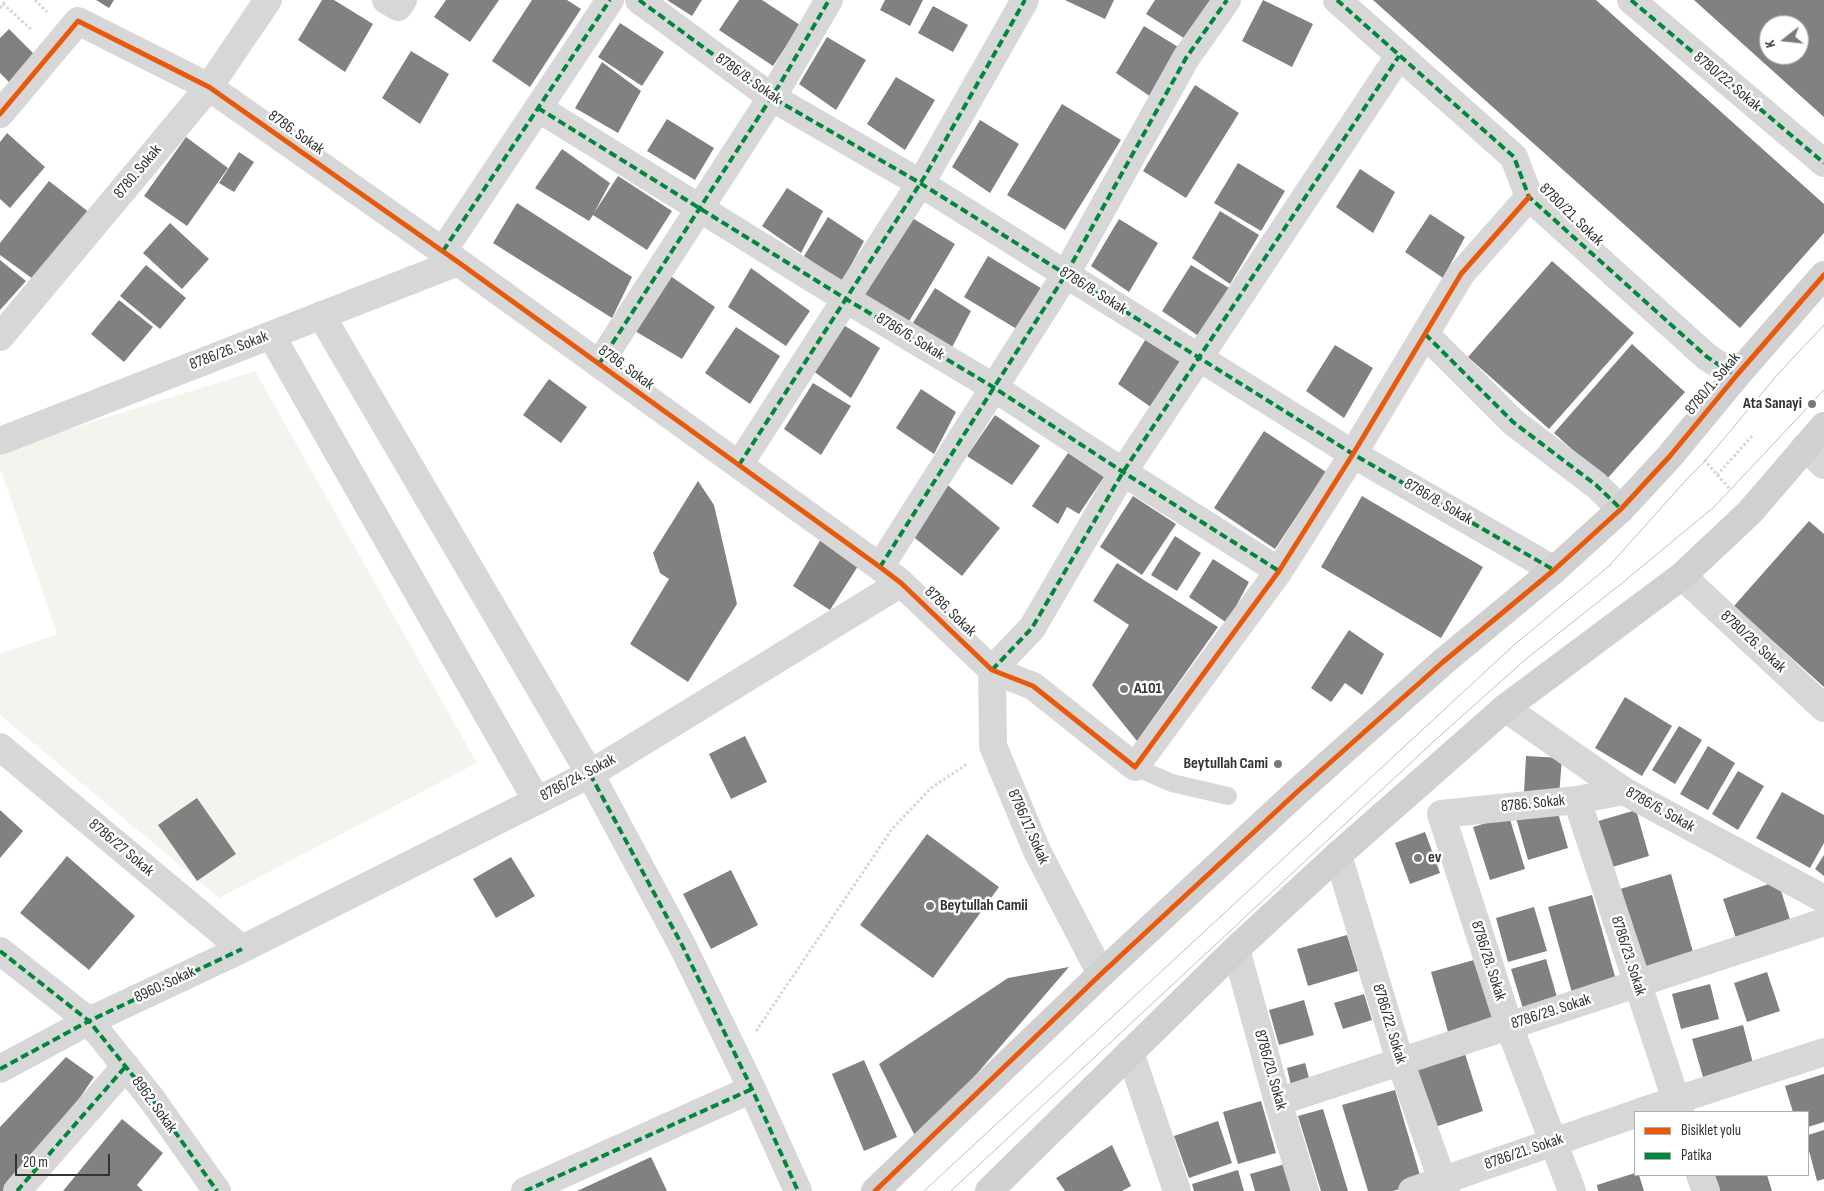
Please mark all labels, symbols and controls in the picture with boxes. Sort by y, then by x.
north arrow [1759,15,1809,65]
text: K [1761,38,1779,50]
street label: 8780/22. Sokak [1689,48,1765,116]
street label: 8786/8. Sokak [711,49,785,109]
street label: 8786. Sokak [264,107,328,159]
street label: 8780. Sokak [110,141,166,203]
street label: 8780/21. Sokak [1535,180,1607,250]
street label: 8786/8. Sokak [1056,263,1130,319]
street label: 8786/6. Sokak [872,309,948,365]
street label: 8786/26. Sokak [187,327,271,375]
street label: 8786. Sokak [594,341,658,395]
street label: 8780/1. Sokak [1681,349,1745,419]
place label: Ata Sanayi [1743,394,1802,414]
marker: Ata Sanayi [1806,398,1818,410]
street label: 8786/8. Sokak [1400,475,1476,529]
street label: 8786. Sokak [920,583,980,641]
street label: 8780/26. Sokak [1716,607,1790,677]
place label: A101 [1134,679,1162,699]
marker: A101 [1118,683,1130,695]
street label: 8786/24. Sokak [537,750,619,806]
place label: Beytullah Cami [1183,754,1268,774]
marker: Beytullah Cami [1272,758,1284,770]
street label: 8786/6. Sokak [1622,783,1698,837]
street label: 8786/17. Sokak [1003,787,1053,867]
street label: 8786. Sokak [1500,791,1566,817]
street label: 8786/27 Sokak [84,815,158,881]
place label: ev [1428,848,1441,868]
marker: ev [1412,852,1424,864]
place label: Beytullah Camii [940,896,1028,916]
marker: Beytullah Camii [924,900,936,912]
street label: 8786/23. Sokak [1606,914,1650,998]
street label: 8786/28. Sokak [1466,919,1510,1003]
street label: 8960. Sokak [131,963,199,1007]
street label: 8786/22. Sokak [1368,982,1410,1066]
street label: 8786/29. Sokak [1509,990,1593,1034]
street label: 8786/20. Sokak [1249,1028,1291,1112]
street label: 8962. Sokak [127,1073,181,1137]
legend [1634,1111,1809,1176]
text: Bisiklet yolu [1681,1121,1741,1140]
street label: 8786/21. Sokak [1482,1130,1566,1174]
scale bar [18,1144,112,1176]
text: Patika [1681,1146,1712,1165]
text: 20 m [23,1153,48,1172]

